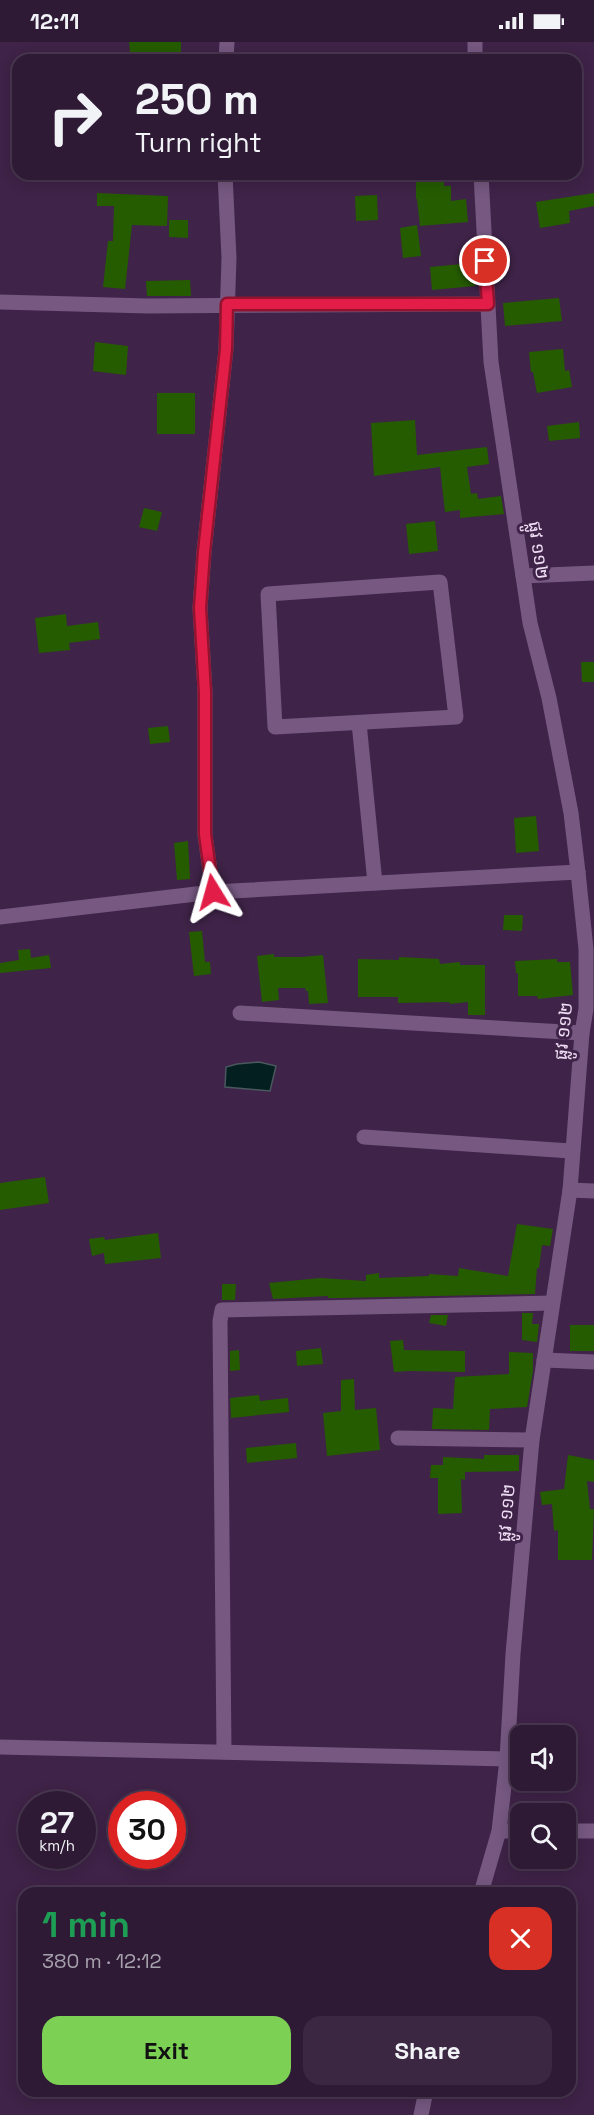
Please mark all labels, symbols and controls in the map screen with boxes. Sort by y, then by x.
text: 12:11 [30,7,79,35]
text: 250 m [135,73,259,126]
icon: right [36,78,114,156]
text: Turn right [135,125,262,160]
pin [459,235,510,286]
icon: arrive [468,244,501,277]
street label: ផ្លូវ ១១២ [518,520,554,581]
position arrow [181,860,245,924]
street label: ផ្លូវ ១១២ [549,1001,583,1062]
street label: ផ្លូវ ១១២ [492,1483,525,1544]
map controls [510,1725,576,1869]
button: sound [510,1725,576,1791]
speed limit sign: 30 [108,1791,186,1869]
text: 27 [40,1803,74,1842]
button: search [510,1803,576,1869]
text: km/h [39,1836,75,1855]
text: 1 min [42,1902,130,1948]
button: close [489,1907,552,1970]
text: 380 m · 12:12 [42,1948,162,1974]
button: Exit [42,2016,291,2085]
button: Share [303,2016,552,2085]

